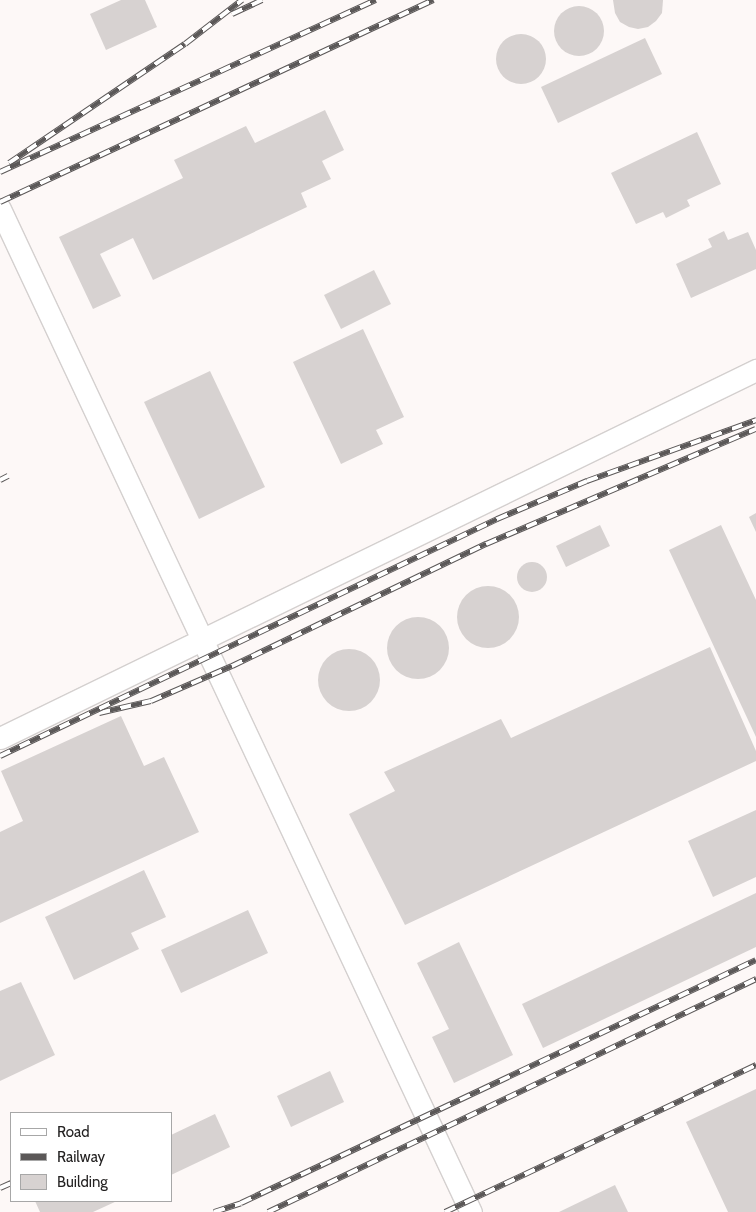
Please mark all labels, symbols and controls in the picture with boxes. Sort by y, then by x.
legend [10,1112,172,1202]
text: Road [57,1123,90,1141]
text: Railway [57,1148,105,1166]
text: Building [57,1173,108,1191]

